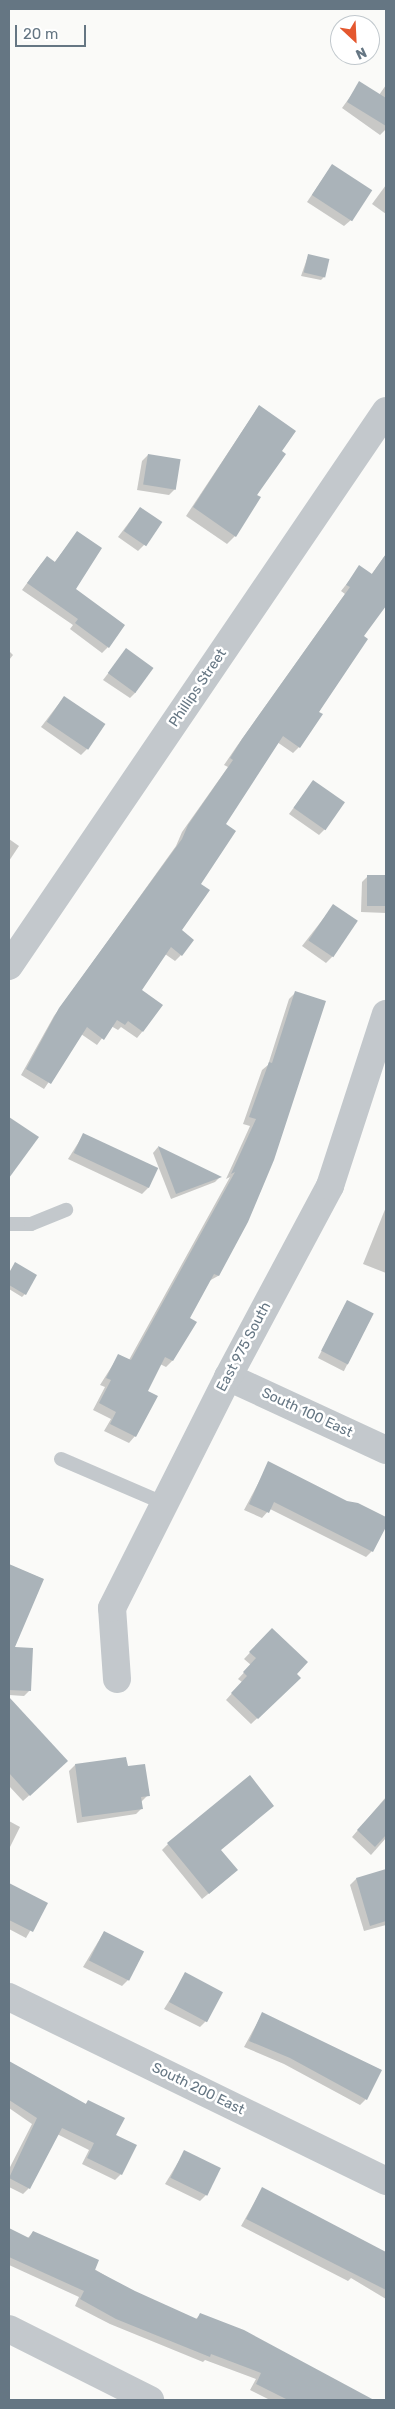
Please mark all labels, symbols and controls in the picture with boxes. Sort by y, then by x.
scale bar [18,15,89,47]
north arrow [330,15,380,65]
text: 20 m [23,25,58,43]
text: N [353,43,369,63]
street label: Phillips Street [166,646,230,730]
street label: East 975 South [213,1300,275,1394]
street label: South 100 East [259,1385,355,1441]
street label: South 200 East [149,2059,247,2119]

